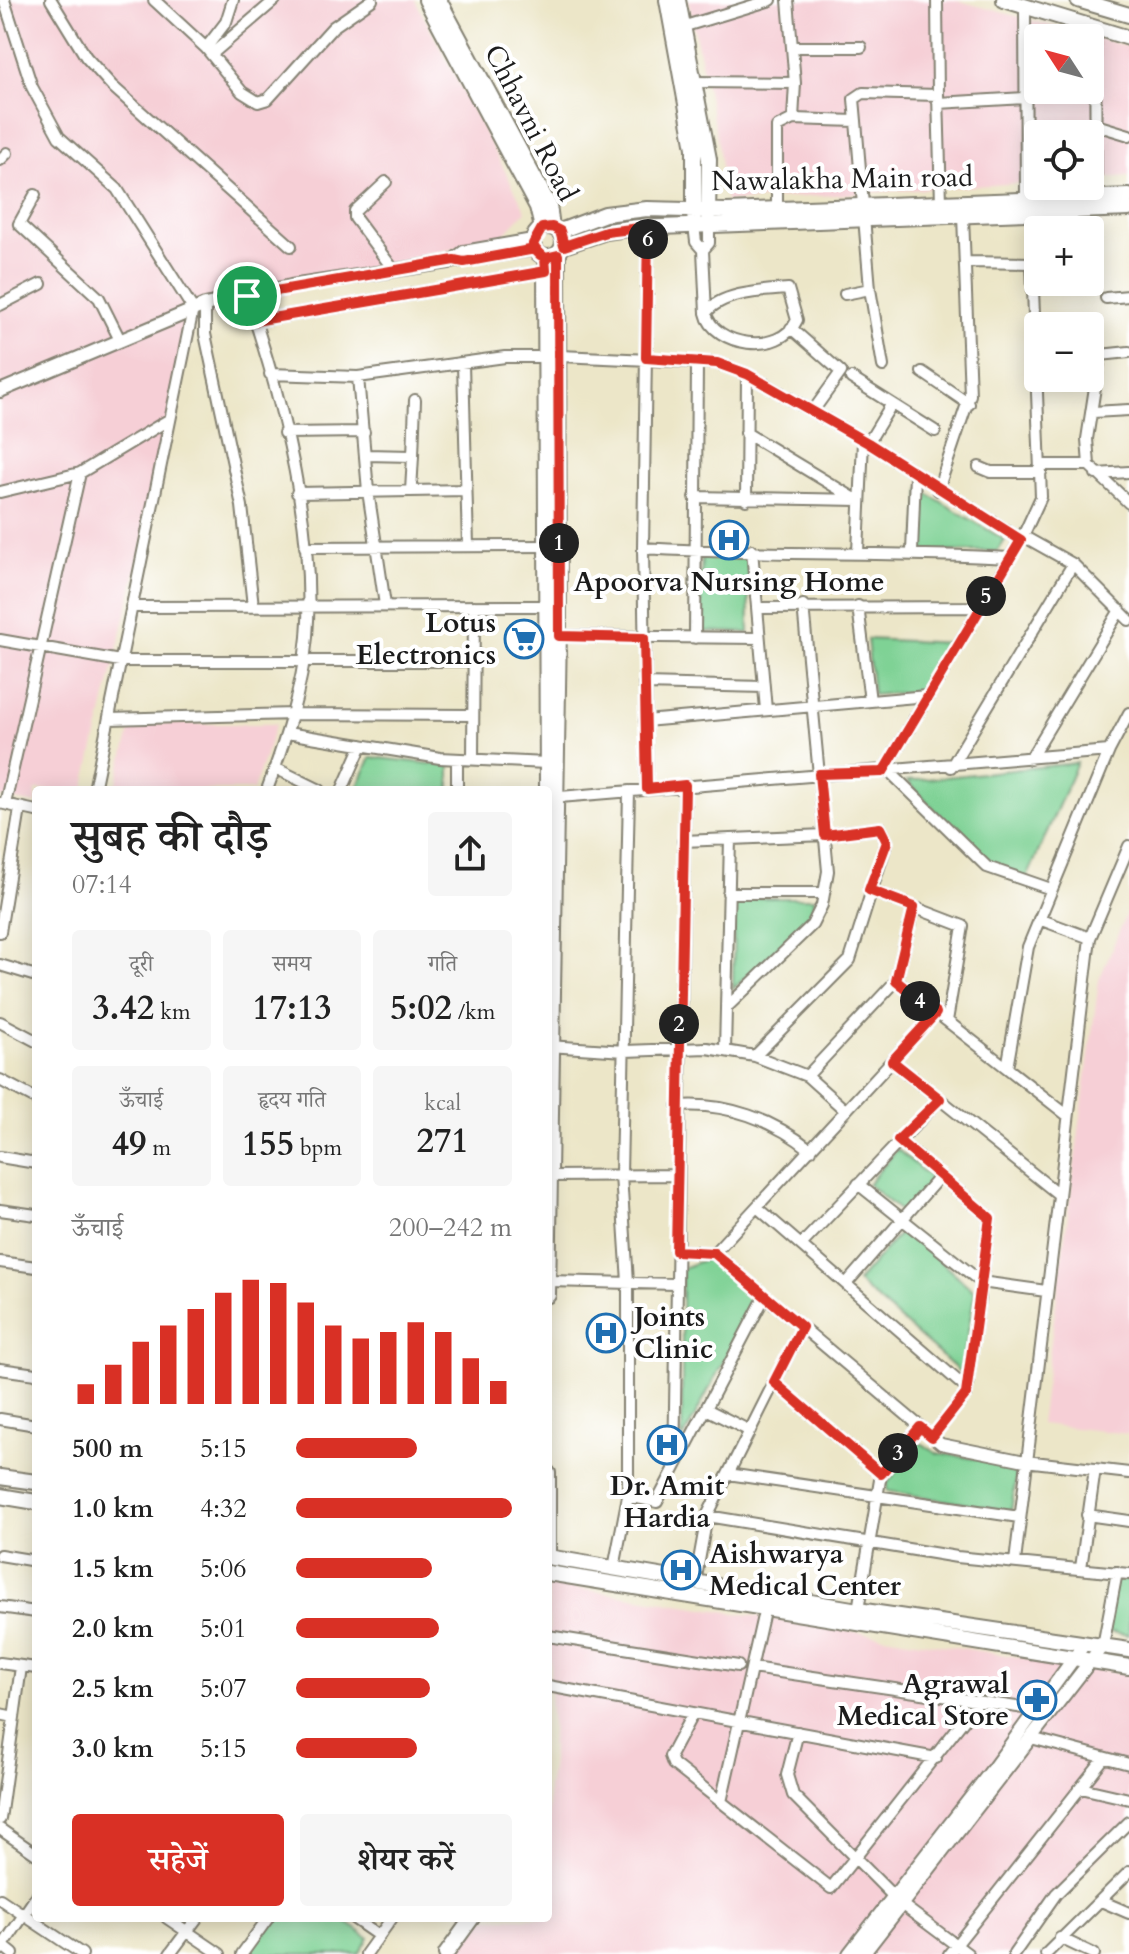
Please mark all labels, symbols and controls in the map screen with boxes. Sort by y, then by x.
north arrow [1024,24,1104,104]
map controls [1024,24,1104,392]
street label: Chhavni Road [475,38,587,208]
button: locate [1024,120,1104,200]
street label: Nawalakha Main road [711,158,973,200]
button: + [1024,216,1104,296]
pin: 6 [628,219,668,259]
text: 6 [642,224,654,254]
pin [213,262,281,330]
icon: arrive [225,274,269,318]
button: − [1024,312,1104,392]
hospital icon: Apoorva Nursing Home [708,519,750,561]
pin: 1 [539,523,579,563]
text: 1 [553,528,565,558]
place label: Apoorva Nursing Home [573,563,885,601]
pin: 5 [966,576,1006,616]
text: 5 [980,581,992,611]
place label: Lotus Electronics [356,604,496,674]
supermarket icon: Lotus Electronics [503,618,545,660]
text: सुबह की दौड़ [72,807,269,867]
button: share [428,812,512,896]
text: 07:14 [72,867,132,902]
text: दूरी [129,949,153,979]
text: समय [273,949,311,979]
text: गति [428,949,457,979]
pin: 4 [900,981,940,1021]
text: 3.42 [92,985,154,1031]
text: 17:13 [252,985,332,1031]
text: 5:02 [390,985,452,1031]
text: 4 [914,986,926,1016]
text: km [154,997,191,1027]
text: /km [452,997,495,1027]
pin: 2 [659,1004,699,1044]
text: 2 [673,1009,685,1039]
text: ऊँचाई [120,1085,163,1115]
text: हृदय गति [258,1085,326,1115]
text: kcal [424,1088,461,1118]
text: 271 [417,1118,469,1164]
text: 49 [112,1121,146,1167]
text: 155 [242,1121,294,1167]
text: m [146,1133,171,1163]
text: bpm [294,1133,342,1163]
text: ऊँचाई [72,1210,123,1245]
text: 200–242 m [389,1210,512,1245]
place label: Joints Clinic [630,1298,713,1368]
hospital icon: Joints Clinic [585,1312,627,1354]
hospital icon: Dr. Amit Hardia [646,1424,688,1466]
text: 500 m [72,1431,143,1466]
text: 5:15 [200,1431,247,1466]
pin: 3 [878,1433,918,1473]
text: 3 [892,1438,904,1468]
place label: Dr. Amit Hardia [610,1467,724,1537]
text: 1.0 km [72,1491,153,1526]
text: 4:32 [200,1491,247,1526]
place label: Aishwarya Medical Center [709,1535,902,1605]
hospital icon: Aishwarya Medical Center [660,1549,702,1591]
text: 1.5 km [72,1551,153,1586]
text: 5:06 [200,1551,247,1586]
text: 2.0 km [72,1611,153,1646]
text: 5:01 [200,1611,247,1646]
place label: Agrawal Medical Store [837,1665,1009,1735]
text: 2.5 km [72,1671,153,1706]
text: 5:07 [200,1671,247,1706]
pharmacy icon: Agrawal Medical Store [1016,1679,1058,1721]
text: 3.0 km [72,1731,153,1766]
text: 5:15 [200,1731,247,1766]
button: सहेजें [72,1814,284,1906]
button: शेयर करें [300,1814,512,1906]

